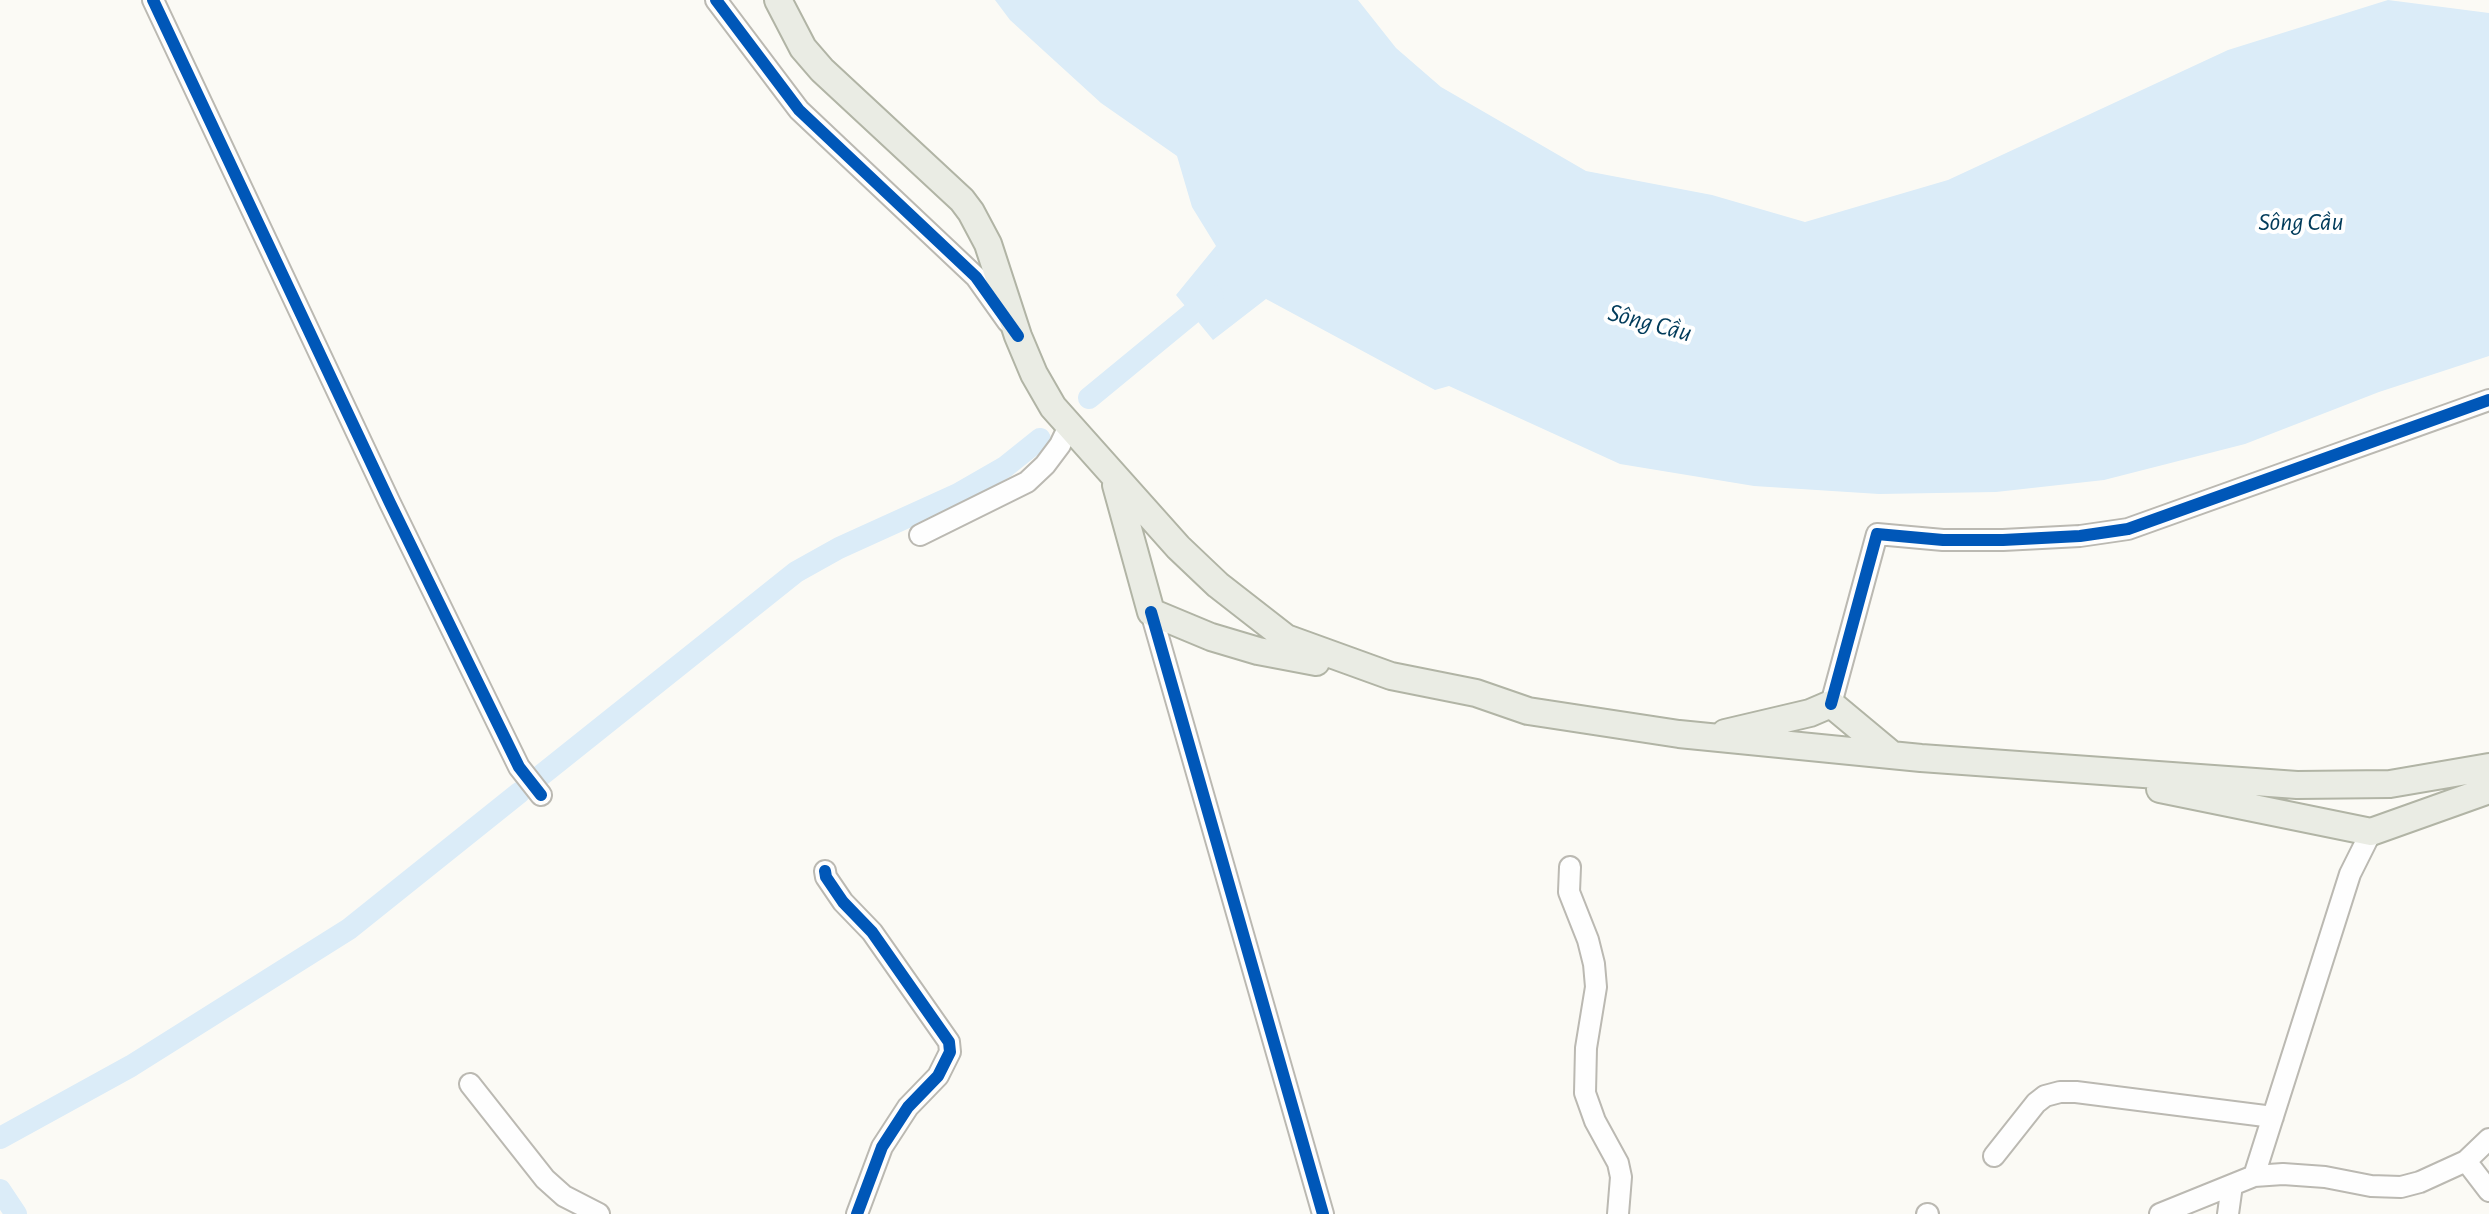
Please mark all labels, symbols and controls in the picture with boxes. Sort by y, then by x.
water label: Sông Cầu [2258,206,2344,238]
water label: Sông Cầu [1605,297,1695,349]

